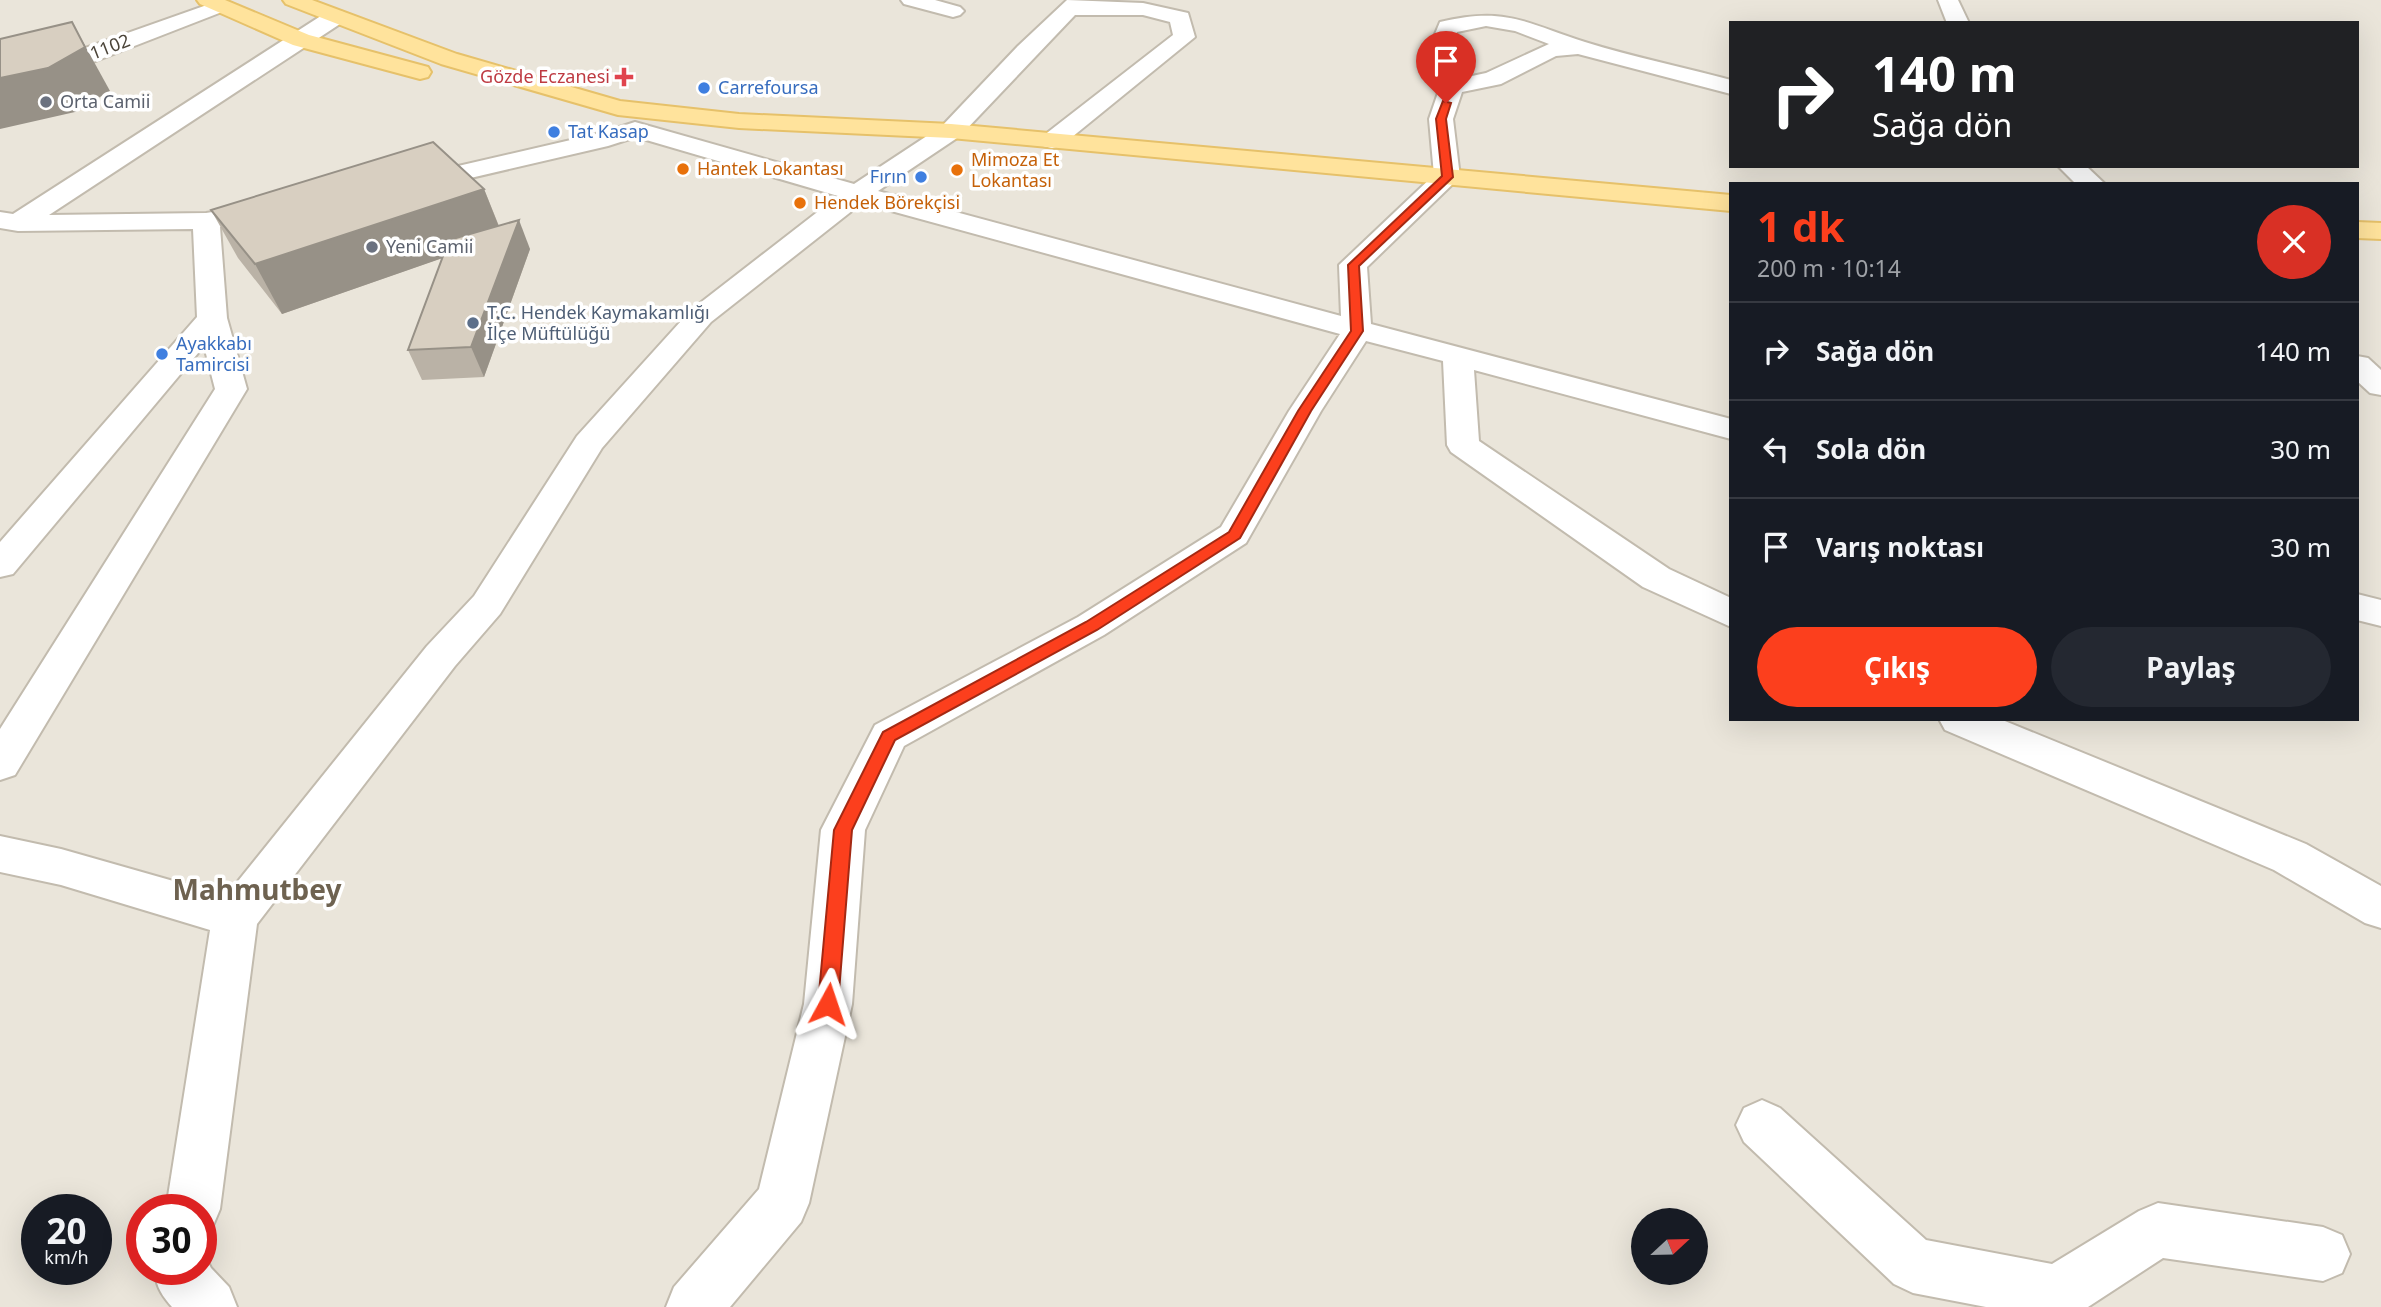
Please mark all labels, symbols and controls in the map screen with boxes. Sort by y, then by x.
street label: 1102 [86,27,133,65]
pin [1416,31,1476,103]
text: 140 m [1872,40,2017,106]
icon: arrive [1427,42,1465,80]
icon: right [1757,49,1848,140]
place label: Gözde Eczanesi [480,64,610,88]
marker: Gözde Eczanesi [616,69,632,85]
place label: Carrefoursa [718,75,819,99]
marker: Carrefoursa [696,80,712,96]
place label: Orta Camii [60,89,150,113]
marker: Orta Camii [38,94,54,110]
text: Sağa dön [1872,103,2012,146]
place label: Tat Kasap [568,119,649,143]
marker: Tat Kasap [546,124,562,140]
place label: Mimoza Et Lokantası [971,147,1060,192]
place label: Hantek Lokantası [697,156,844,180]
marker: Hantek Lokantası [675,161,691,177]
marker: Mimoza Et Lokantası [949,162,965,178]
place label: Fırın [870,164,907,188]
marker: Fırın [913,169,929,185]
place label: Hendek Börekçisi [814,190,960,214]
marker: Hendek Börekçisi [792,195,808,211]
text: 1 dk [1757,197,1845,254]
button: close [2257,205,2331,279]
place label: Yeni Camii [386,234,473,258]
marker: Yeni Camii [364,239,380,255]
text: 200 m · 10:14 [1757,252,1901,284]
place label: T.C. Hendek Kaymakamlığı İlçe Müftülüğü [487,300,710,345]
marker: T.C. Hendek Kaymakamlığı İlçe Müftülüğü [465,315,481,331]
place label: Ayakkabı Tamircisi [176,331,252,376]
icon: right [1757,332,1795,370]
text: Sağa dön [1816,333,1934,369]
text: 140 m [2255,333,2331,369]
marker: Ayakkabı Tamircisi [154,346,170,362]
icon: left [1757,430,1795,468]
text: Sola dön [1816,431,1926,467]
text: 30 m [2270,431,2331,467]
icon: arrive [1757,528,1795,566]
text: Varış noktası [1816,529,1984,565]
text: 30 m [2270,529,2331,565]
button: Çıkış [1757,627,2037,707]
button: Paylaş [2051,627,2331,707]
district label: Mahmutbey [173,870,341,908]
position arrow [791,967,865,1041]
speed limit sign: 30 [126,1194,217,1285]
text: 20 [46,1207,87,1254]
north arrow [1631,1208,1708,1284]
map controls [1631,1208,1708,1285]
text: km/h [44,1245,89,1269]

